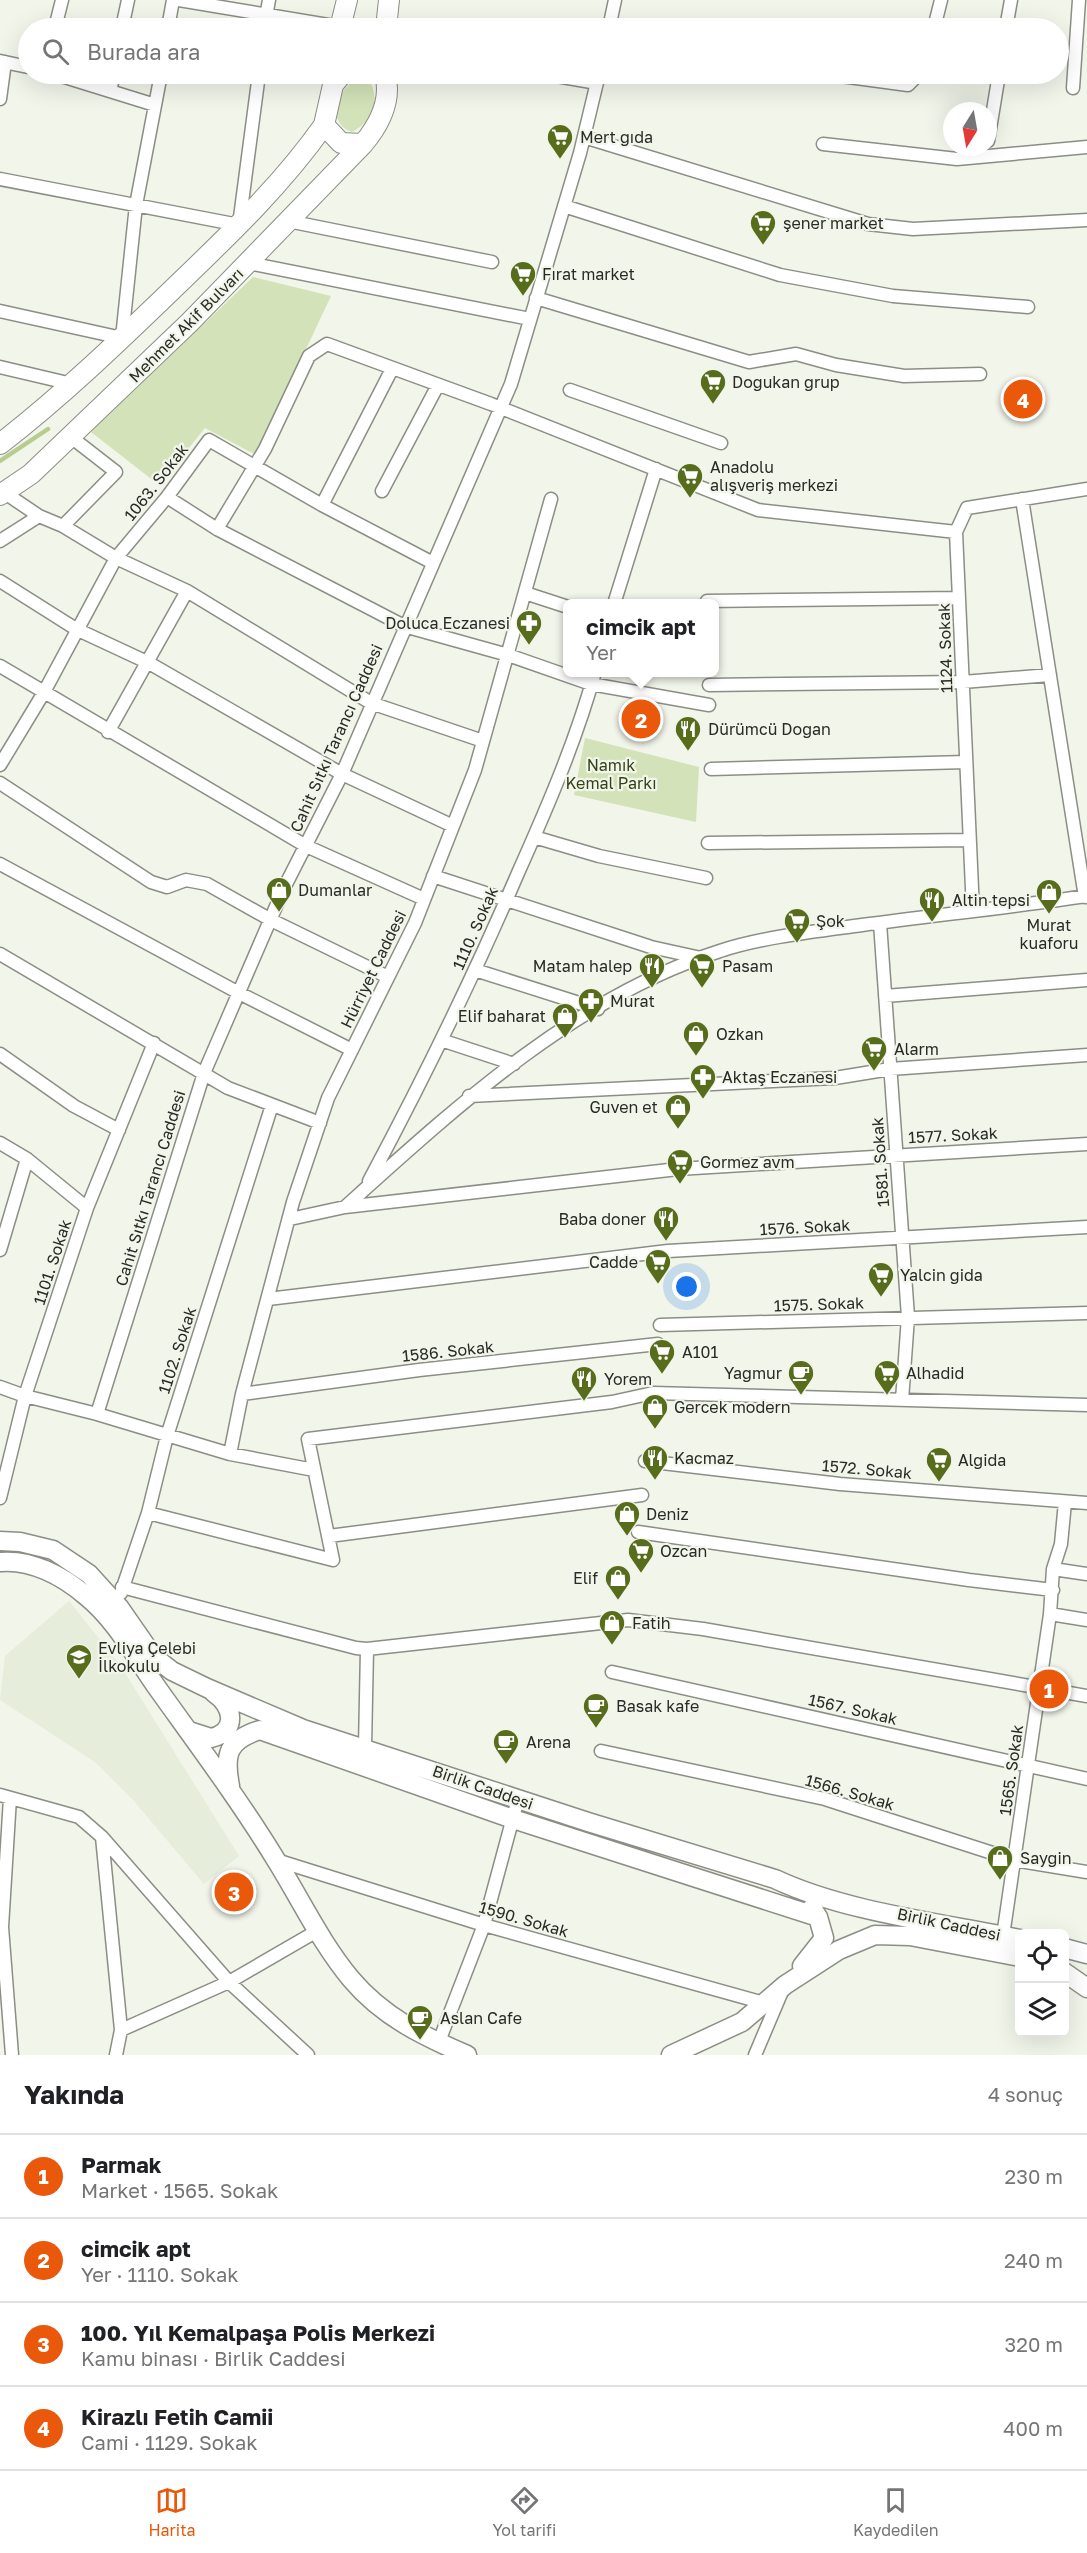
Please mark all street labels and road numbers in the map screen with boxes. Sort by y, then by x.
street label: Mehmet Akif Bulvarı [125,264,247,386]
street label: 1063. Sokak [120,439,192,525]
street label: 1124. Sokak [933,603,957,693]
street label: Cahit Sıtkı Tarancı Caddesi [285,641,387,835]
street label: 1110. Sokak [448,883,502,973]
street label: Hürriyet Caddesi [336,907,410,1031]
street label: Cahit Sıtkı Tarancı Caddesi [111,1088,189,1288]
street label: 1581. Sokak [867,1116,893,1208]
street label: 1577. Sokak [908,1123,998,1147]
street label: 1576. Sokak [759,1215,851,1239]
street label: 1101. Sokak [29,1217,75,1307]
street label: 1575. Sokak [773,1292,865,1316]
street label: 1102. Sokak [154,1304,200,1396]
street label: 1586. Sokak [401,1336,495,1366]
street label: 1572. Sokak [821,1455,913,1483]
street label: 1567. Sokak [807,1689,899,1729]
street label: 1565. Sokak [995,1723,1027,1817]
street label: Birlik Caddesi [430,1760,536,1814]
street label: 1566. Sokak [803,1770,897,1814]
street label: 1590. Sokak [477,1897,571,1941]
street label: Birlik Caddesi [895,1903,1003,1945]

